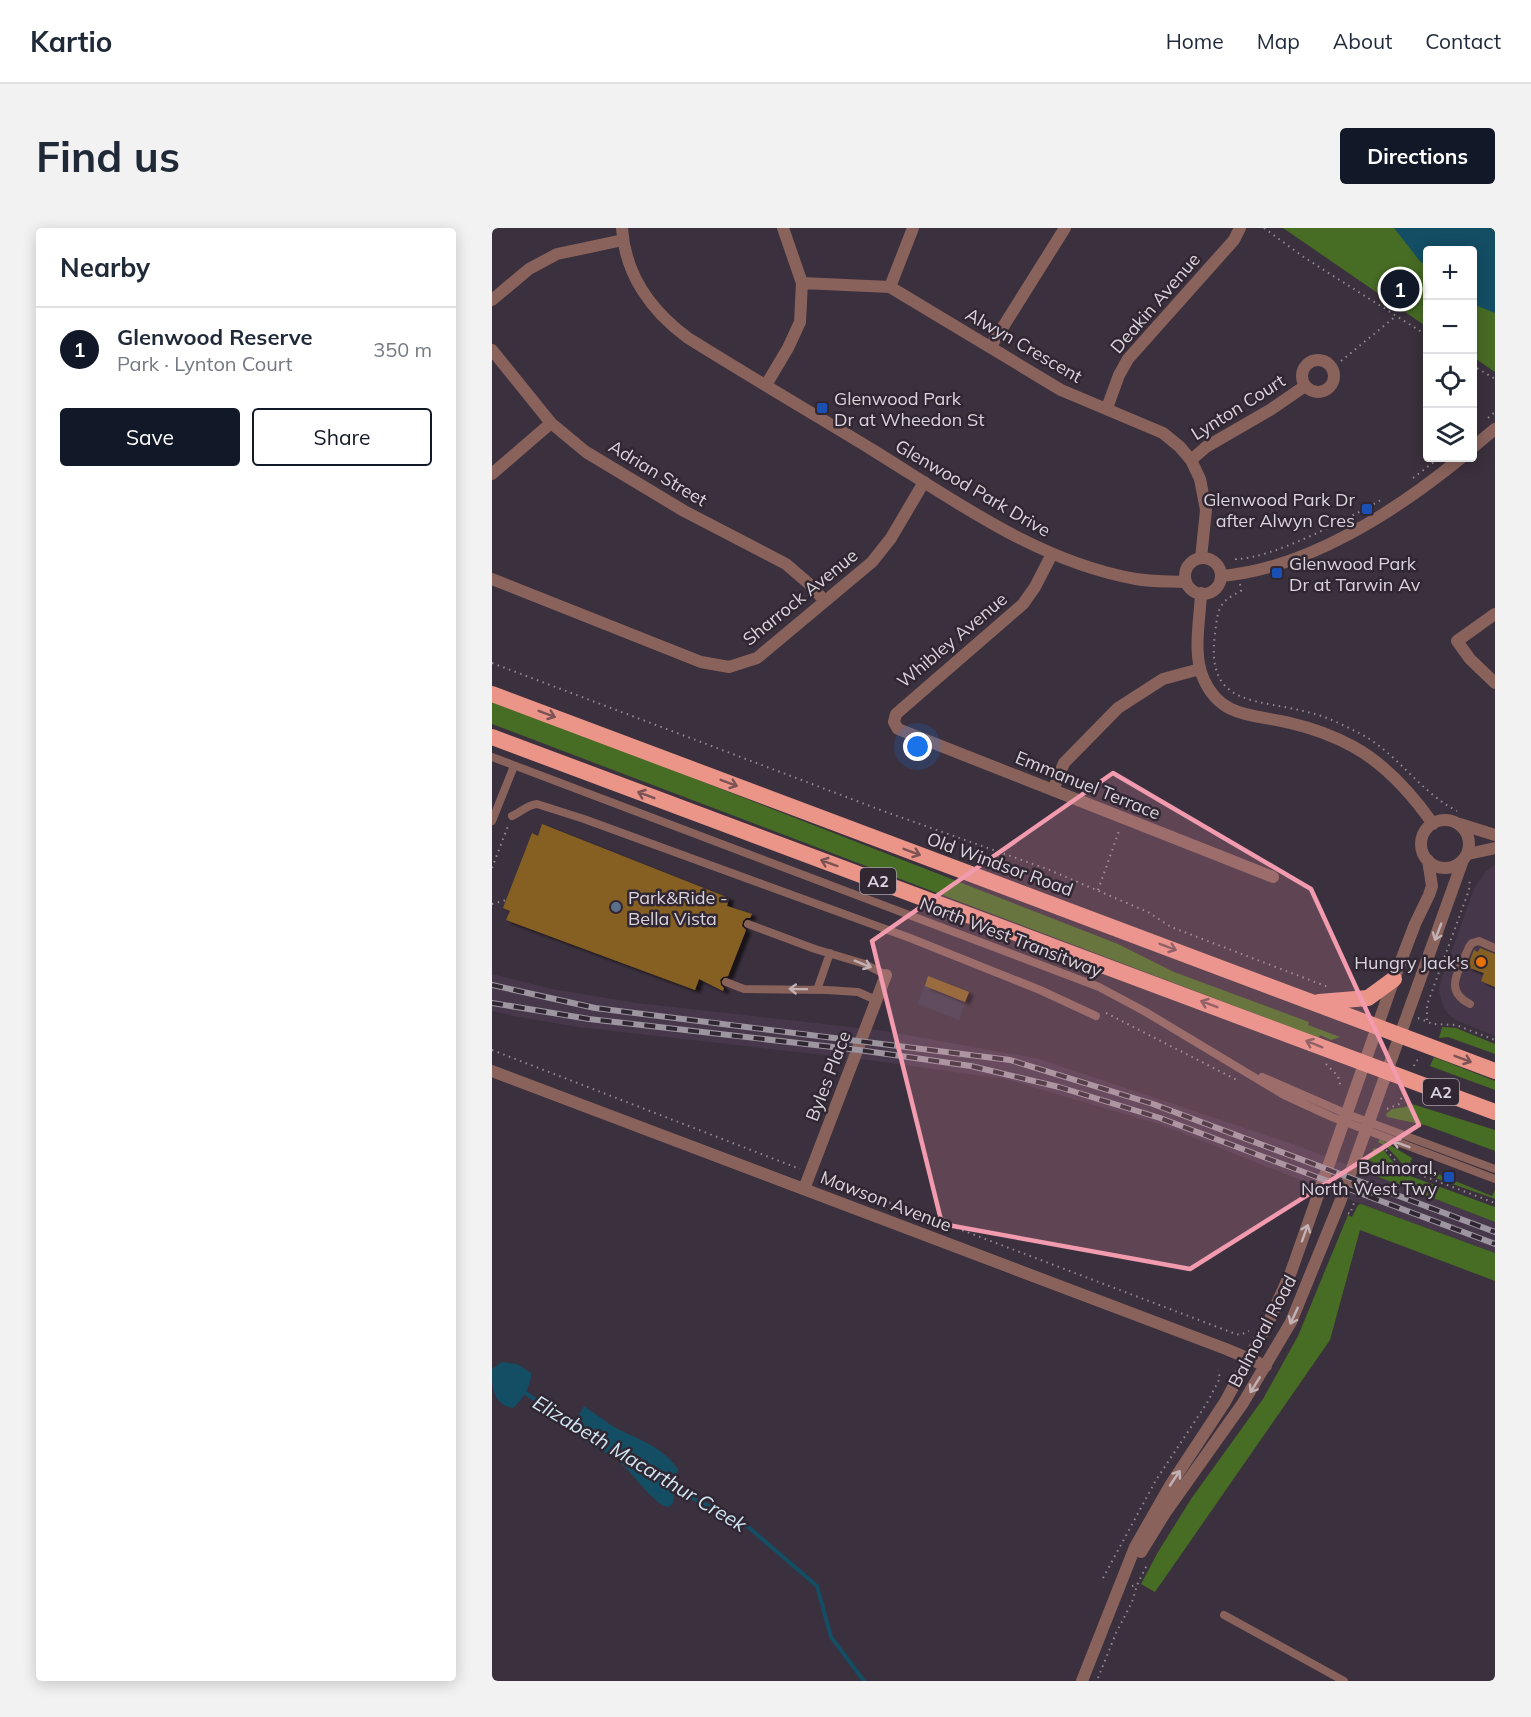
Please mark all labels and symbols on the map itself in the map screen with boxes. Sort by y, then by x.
street label: Deakin Avenue [1105,248,1205,358]
pin: 1 [1380,266,1420,312]
street label: Alwyn Crescent [962,302,1086,388]
street label: Lynton Court [1187,369,1289,445]
place label: Glenwood Park Dr at Wheedon St [834,387,984,431]
marker: Glenwood Park Dr at Wheedon St [815,401,829,415]
street label: Glenwood Park Drive [891,434,1055,542]
street label: Adrian Street [605,435,711,511]
place label: Glenwood Park Dr after Alwyn Cres [1203,488,1355,532]
marker: Glenwood Park Dr after Alwyn Cres [1360,502,1374,516]
street label: Sharrock Avenue [738,544,862,650]
place label: Glenwood Park Dr at Tarwin Av [1289,552,1421,596]
marker: Glenwood Park Dr at Tarwin Av [1270,566,1284,580]
street label: Whibley Avenue [892,587,1012,693]
one-way arrow [537,710,556,721]
your location [903,732,932,761]
street label: Emmanuel Terrace [1012,745,1164,825]
one-way arrow [720,778,738,789]
one-way arrow [638,789,656,800]
street label: Old Windsor Road [924,827,1076,901]
one-way arrow [902,847,921,858]
one-way arrow [820,857,839,868]
road number: A2 [860,868,896,894]
place label: Park&Ride - Bella Vista [628,886,728,930]
street label: North West Transitway [917,892,1106,983]
marker: Park&Ride - Bella Vista [609,900,623,914]
one-way arrow [1431,922,1442,941]
one-way arrow [1158,942,1177,953]
place label: Hungry Jack's [1354,951,1469,974]
marker: Hungry Jack's [1474,955,1488,969]
one-way arrow [853,959,872,970]
one-way arrow [789,983,809,995]
one-way arrow [1200,998,1219,1009]
street label: Byles Place [800,1028,856,1124]
one-way arrow [1305,1038,1324,1049]
one-way arrow [1453,1054,1472,1065]
road number: A2 [1423,1079,1459,1105]
one-way arrow [1392,1137,1411,1148]
place label: Balmoral, North West Twy [1301,1156,1437,1200]
street label: Mawson Avenue [817,1165,955,1237]
marker: Balmoral, North West Twy [1442,1170,1456,1184]
one-way arrow [1300,1224,1311,1243]
street label: Balmoral Road [1223,1271,1301,1391]
one-way arrow [1287,1306,1299,1324]
one-way arrow [1248,1376,1260,1393]
water label: Elizabeth Macarthur Creek [529,1389,752,1537]
one-way arrow [1169,1470,1181,1487]

